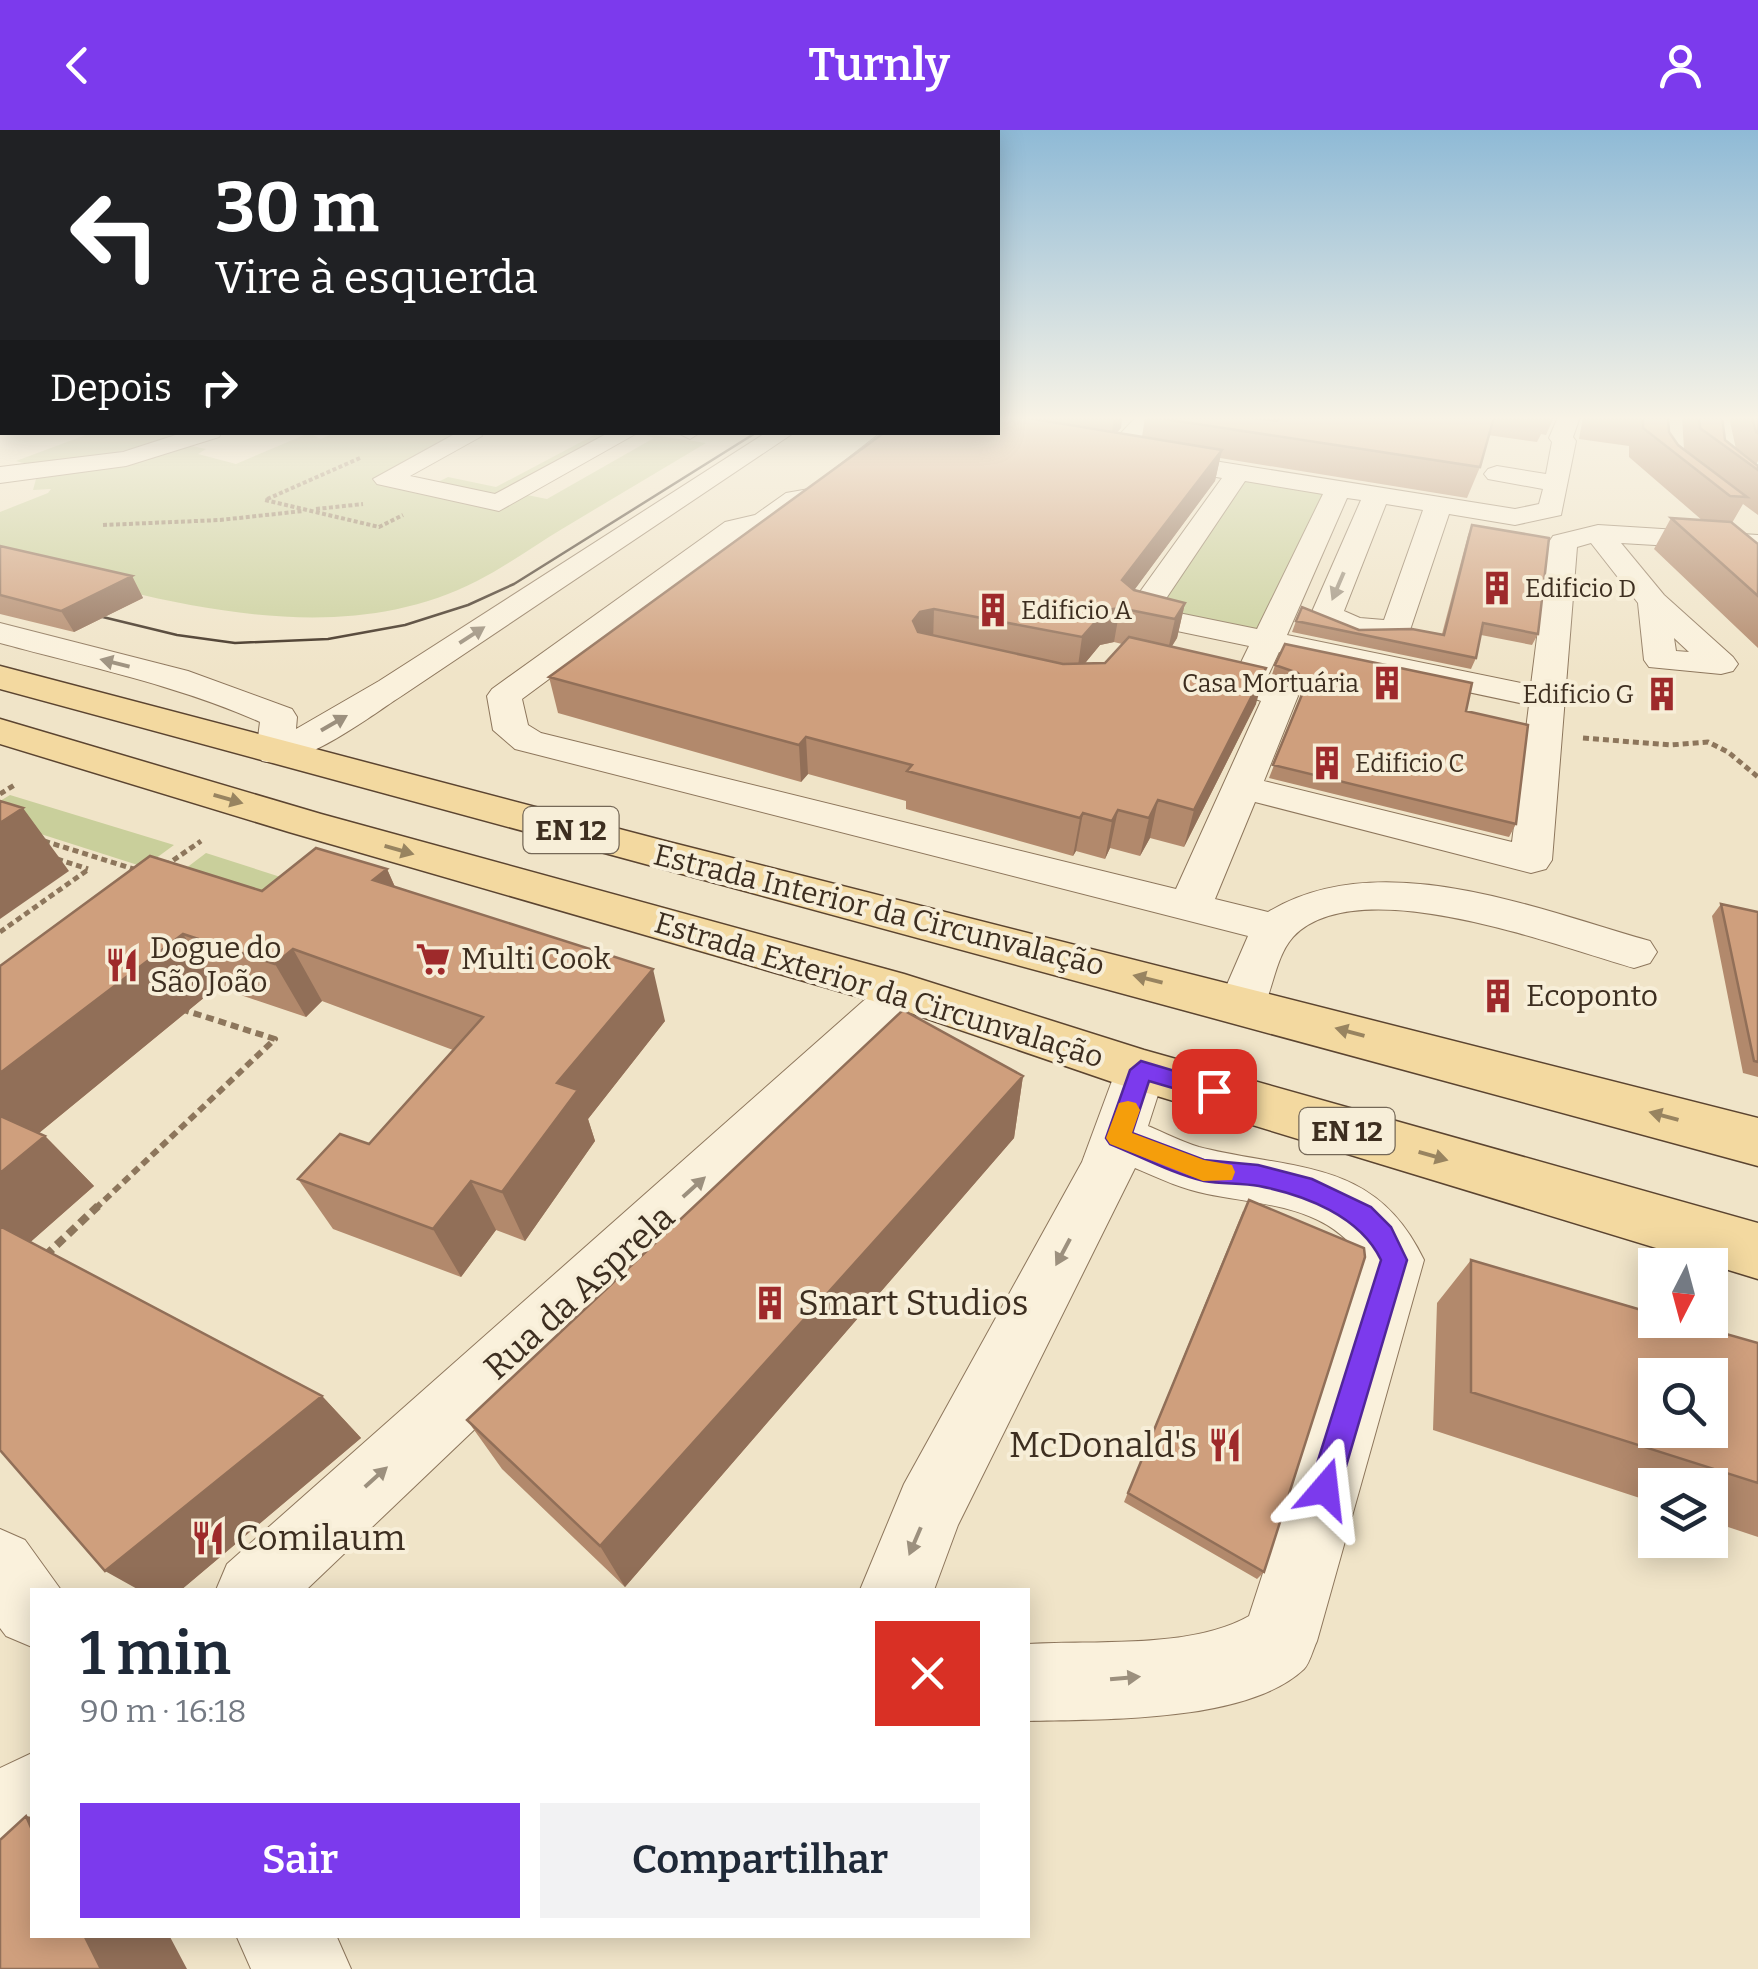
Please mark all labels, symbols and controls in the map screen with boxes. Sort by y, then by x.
icon: back [50,38,105,93]
text: Turnly [808,38,950,92]
icon: person [1653,38,1708,93]
text: 30 m [215,166,379,250]
icon: left [50,170,180,300]
text: Vire à esquerda [215,251,538,305]
icon: right [192,360,247,415]
text: Depois [50,365,172,411]
building icon: Edificio D [1478,569,1516,607]
one-way arrow [1330,571,1346,601]
place label: Edificio D [1525,574,1636,604]
building icon: Edificio A [974,591,1012,629]
place label: Edificio A [1021,596,1132,626]
one-way arrow [459,626,486,644]
one-way arrow [99,654,130,670]
building icon: Casa Mortuária [1368,664,1406,702]
place label: Casa Mortuária [1182,669,1359,699]
building icon: Edificio G [1643,675,1681,713]
place label: Edificio G [1522,680,1634,710]
one-way arrow [320,715,348,732]
building icon: Edificio C [1308,744,1346,782]
place label: Edificio C [1355,749,1464,779]
one-way arrow [213,792,243,807]
road number: EN 12 [524,807,618,853]
street label: Estrada Interior da Circunvalação [650,837,1108,983]
one-way arrow [384,843,415,858]
street label: Estrada Exterior da Circunvalação [650,904,1108,1076]
place label: Dogue do São João [150,930,281,1000]
supermarket icon: Multi Cook [414,940,452,978]
place label: Multi Cook [461,941,611,977]
restaurant icon: Dogue do São João [103,946,141,984]
one-way arrow [1132,971,1163,986]
building icon: Ecoponto [1479,977,1517,1015]
place label: Ecoponto [1526,978,1658,1014]
one-way arrow [1334,1023,1365,1039]
pin [1172,1049,1257,1134]
icon: arrive [1187,1064,1242,1119]
road number: EN 12 [1300,1108,1394,1154]
one-way arrow [1648,1108,1679,1124]
one-way arrow [1418,1149,1449,1164]
one-way arrow [681,1177,706,1199]
street label: Rua da Asprela [475,1196,683,1388]
one-way arrow [1055,1238,1072,1267]
north arrow [1638,1248,1728,1338]
map controls [1638,1248,1728,1558]
place label: Smart Studios [798,1282,1029,1324]
building icon: Smart Studios [751,1284,789,1322]
button: search [1638,1358,1728,1448]
place label: McDonald's [1009,1424,1197,1466]
restaurant icon: McDonald's [1206,1426,1244,1464]
position arrow [1273,1437,1377,1541]
one-way arrow [364,1466,388,1489]
button: layers [1638,1468,1728,1558]
place label: Comilaum [236,1517,405,1559]
restaurant icon: Comilaum [189,1519,227,1557]
one-way arrow [907,1527,923,1556]
text: 1 min [80,1618,231,1690]
button: close [875,1621,980,1726]
one-way arrow [1109,1670,1141,1686]
text: 90 m · 16:18 [80,1692,247,1730]
button: Sair [80,1803,520,1918]
button: Compartilhar [540,1803,980,1918]

